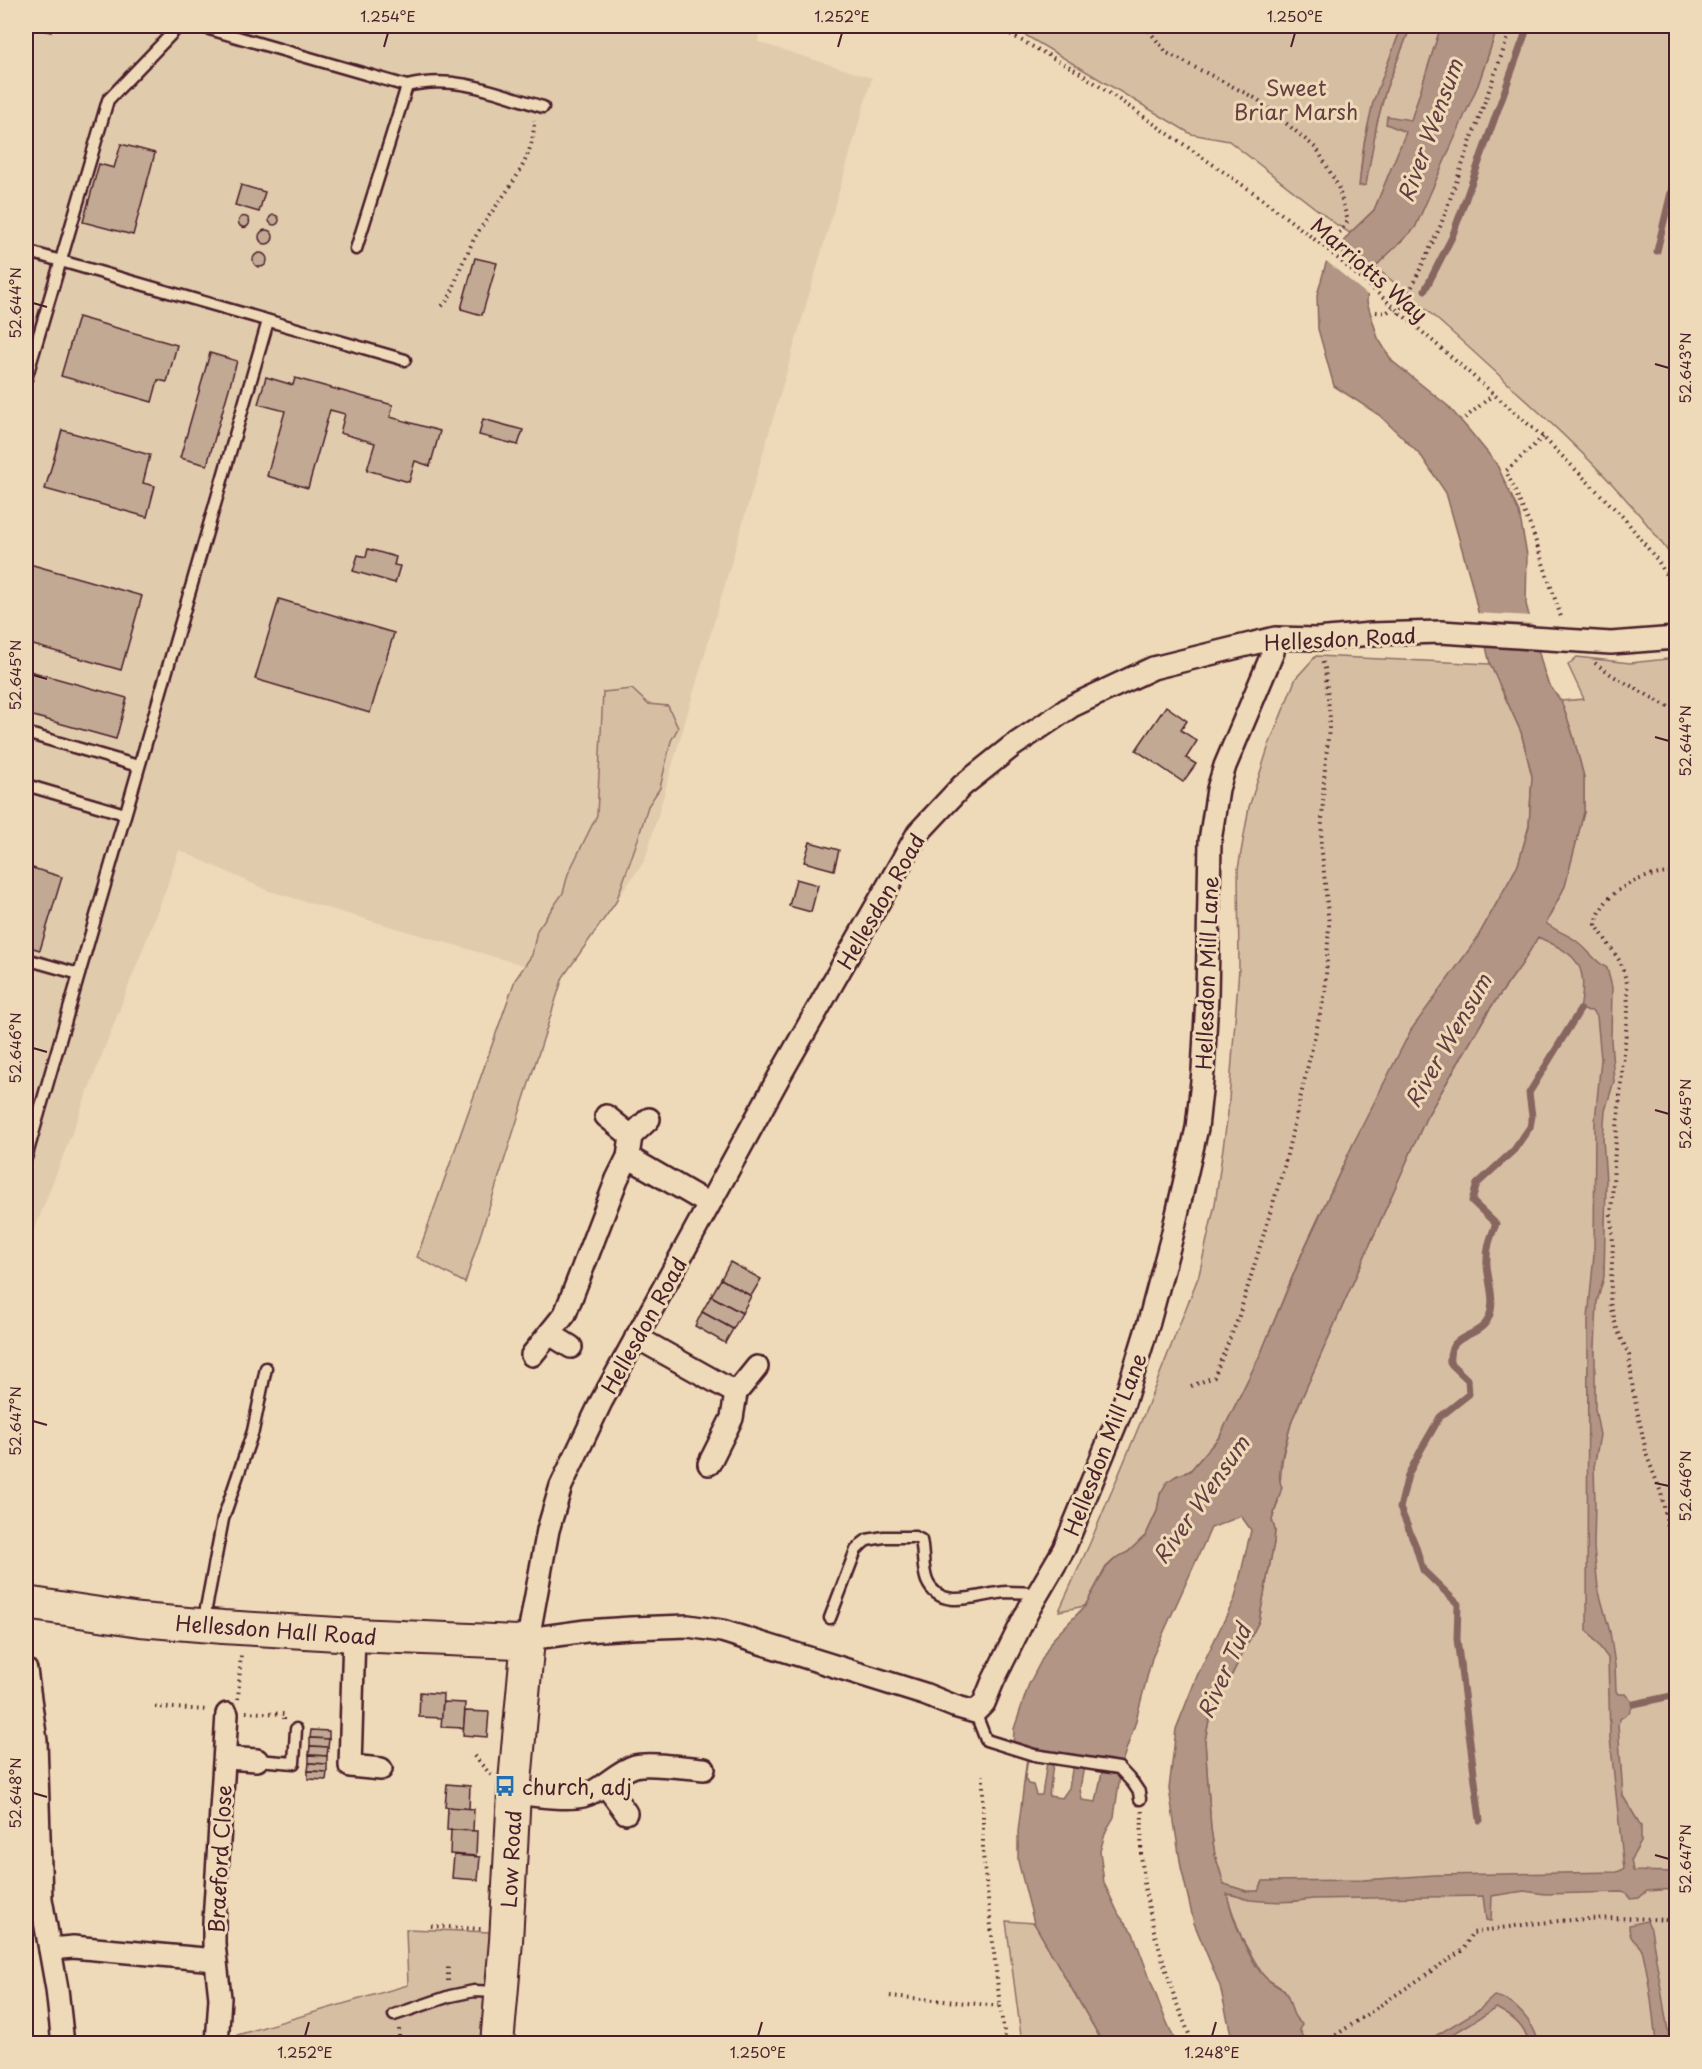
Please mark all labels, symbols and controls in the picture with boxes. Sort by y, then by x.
text: 1.254°E [360,4,416,27]
text: 1.252°E [814,4,870,27]
text: 1.250°E [1267,4,1323,27]
water label: River Wensum [1388,53,1470,206]
park label: Sweet Briar Marsh [1234,71,1358,127]
street label: Marriotts Way [1304,209,1436,329]
text: 52.644°N [3,267,26,339]
text: 52.643°N [1673,332,1696,404]
street label: Hellesdon Road [1263,618,1417,658]
text: 52.645°N [3,639,26,711]
text: 52.644°N [1673,705,1696,777]
street label: Hellesdon Road [828,827,932,975]
street label: Hellesdon Mill Lane [1187,876,1225,1070]
water label: River Wensum [1395,966,1499,1113]
text: 52.646°N [3,1012,26,1084]
text: 52.645°N [1673,1078,1696,1150]
street label: Hellesdon Road [592,1251,694,1399]
street label: Hellesdon Mill Lane [1054,1348,1154,1540]
text: 52.647°N [3,1386,26,1456]
water label: River Wensum [1144,1428,1257,1570]
text: 52.646°N [1673,1450,1696,1522]
street label: Hellesdon Hall Road [174,1606,378,1652]
water label: River Tud [1188,1615,1260,1723]
text: 52.648°N [3,1757,26,1829]
place label: church, adj [522,1770,632,1802]
bus stop icon: church, adj [493,1774,517,1798]
street label: Braeford Close [199,1784,239,1934]
street label: Low Road [491,1809,529,1909]
text: 52.647°N [1673,1824,1696,1894]
text: 1.252°E [277,2040,333,2063]
text: 1.250°E [730,2040,786,2063]
text: 1.248°E [1184,2040,1240,2063]

